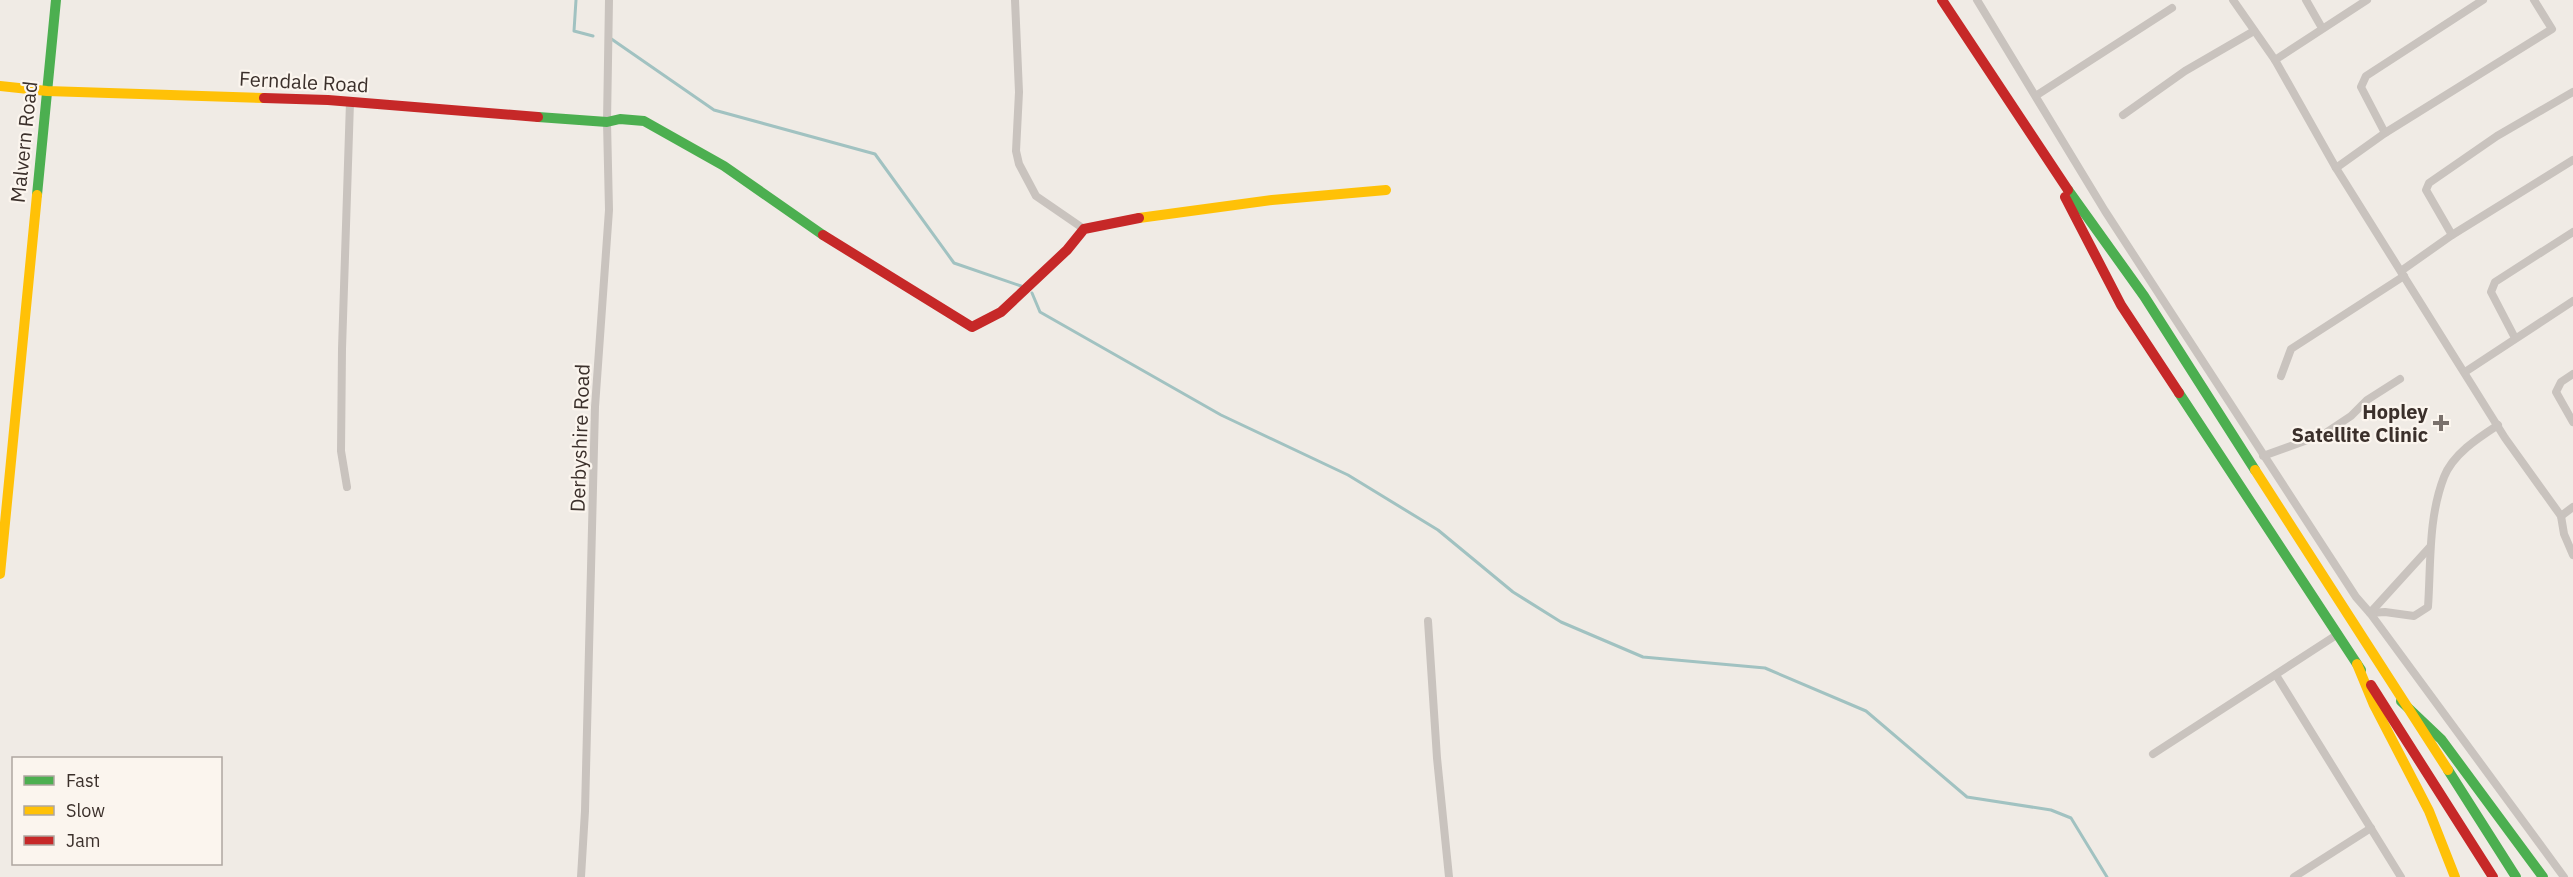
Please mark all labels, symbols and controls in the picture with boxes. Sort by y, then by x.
street label: Ferndale Road [239,65,370,98]
street label: Malvern Road [4,80,43,204]
street label: Derbyshire Road [563,363,596,512]
place label: Hopley Satellite Clinic [2291,398,2428,448]
marker: Hopley Satellite Clinic [2432,414,2450,432]
legend [12,757,222,865]
text: Fast [66,769,100,792]
text: Slow [66,799,105,822]
text: Jam [66,829,101,852]

